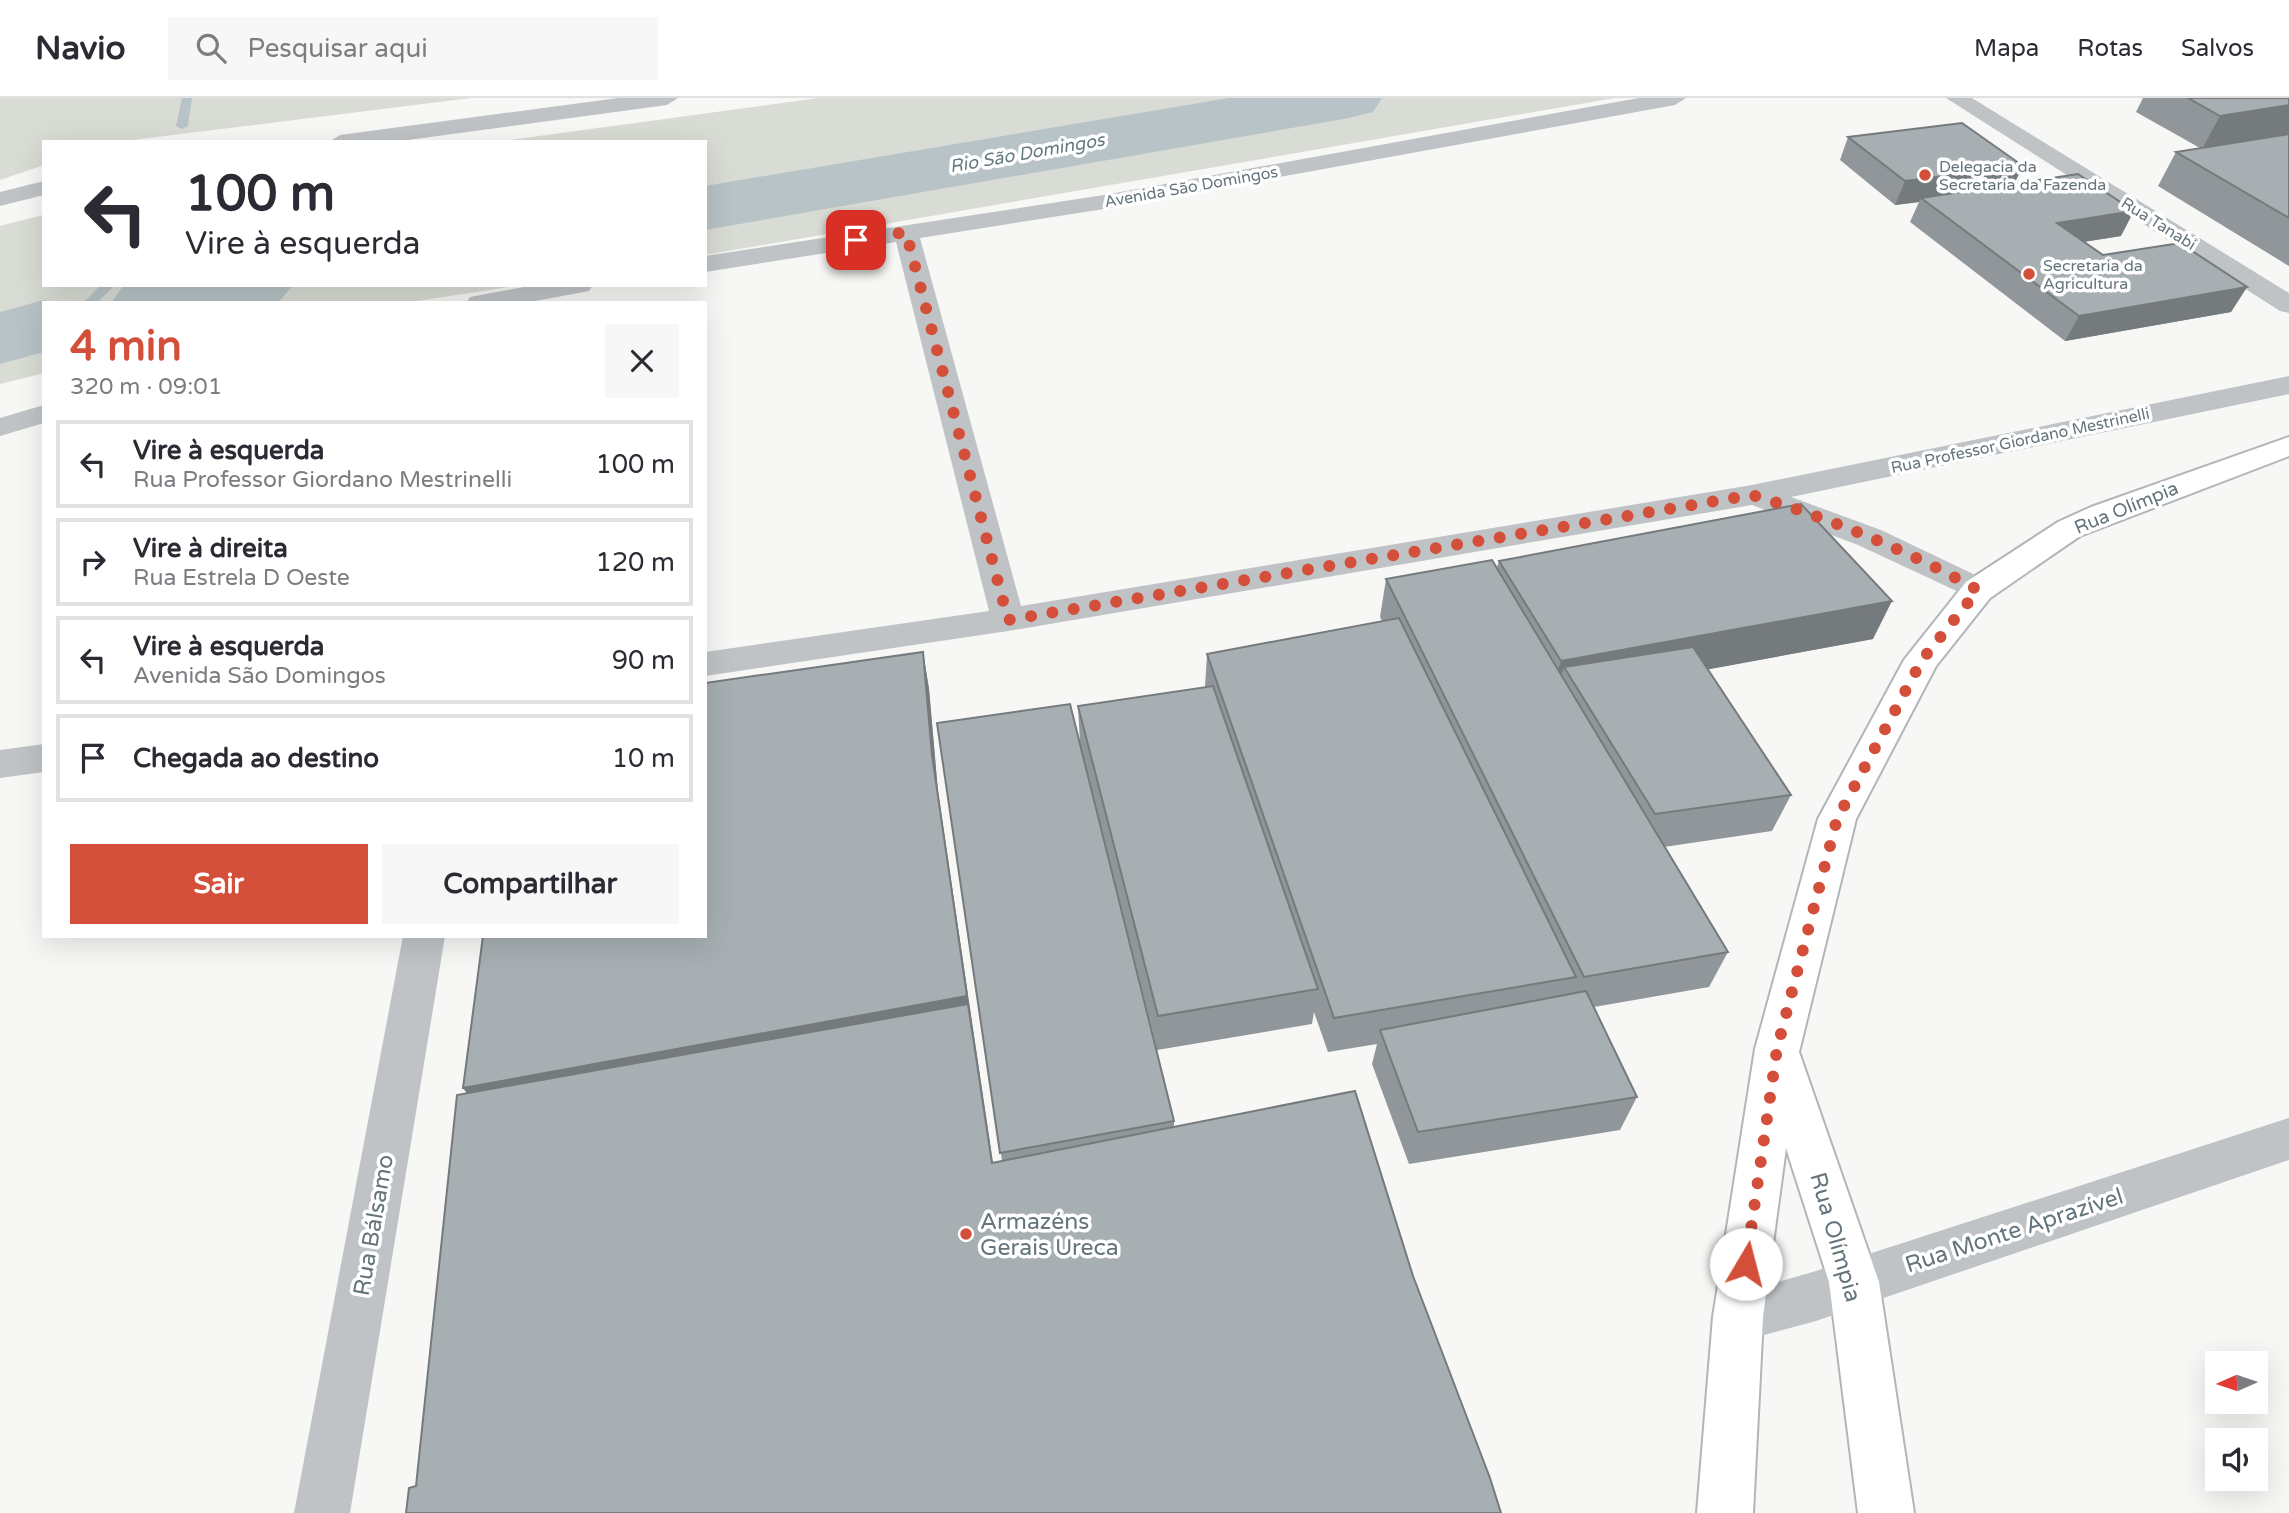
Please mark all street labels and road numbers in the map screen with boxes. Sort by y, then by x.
street label: Avenida São Domingos [1103,162,1280,212]
street label: Rua Tanabi [2117,193,2200,255]
street label: Rua Professor Giordano Mestrinelli [1889,404,2151,478]
street label: Rua Olímpia [2071,477,2182,539]
street label: Rua Bálsamo [348,1152,400,1298]
street label: Rua Olímpia [1803,1169,1867,1305]
street label: Rua Monte Aprazível [1902,1182,2127,1279]

